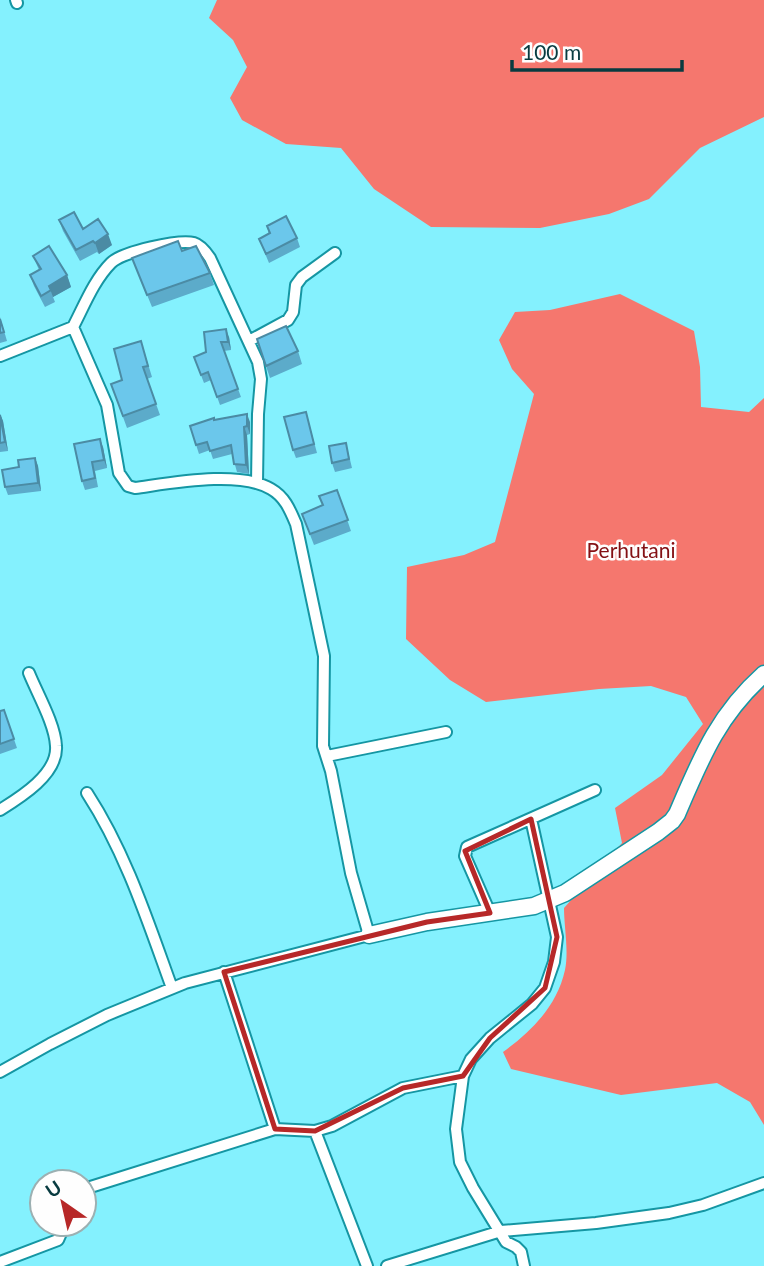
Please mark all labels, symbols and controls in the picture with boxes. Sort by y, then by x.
scale bar [512,28,682,72]
text: 100 m [522,39,581,64]
park label: Perhutani [587,537,675,562]
north arrow [28,1168,98,1238]
text: U [41,1175,65,1202]

